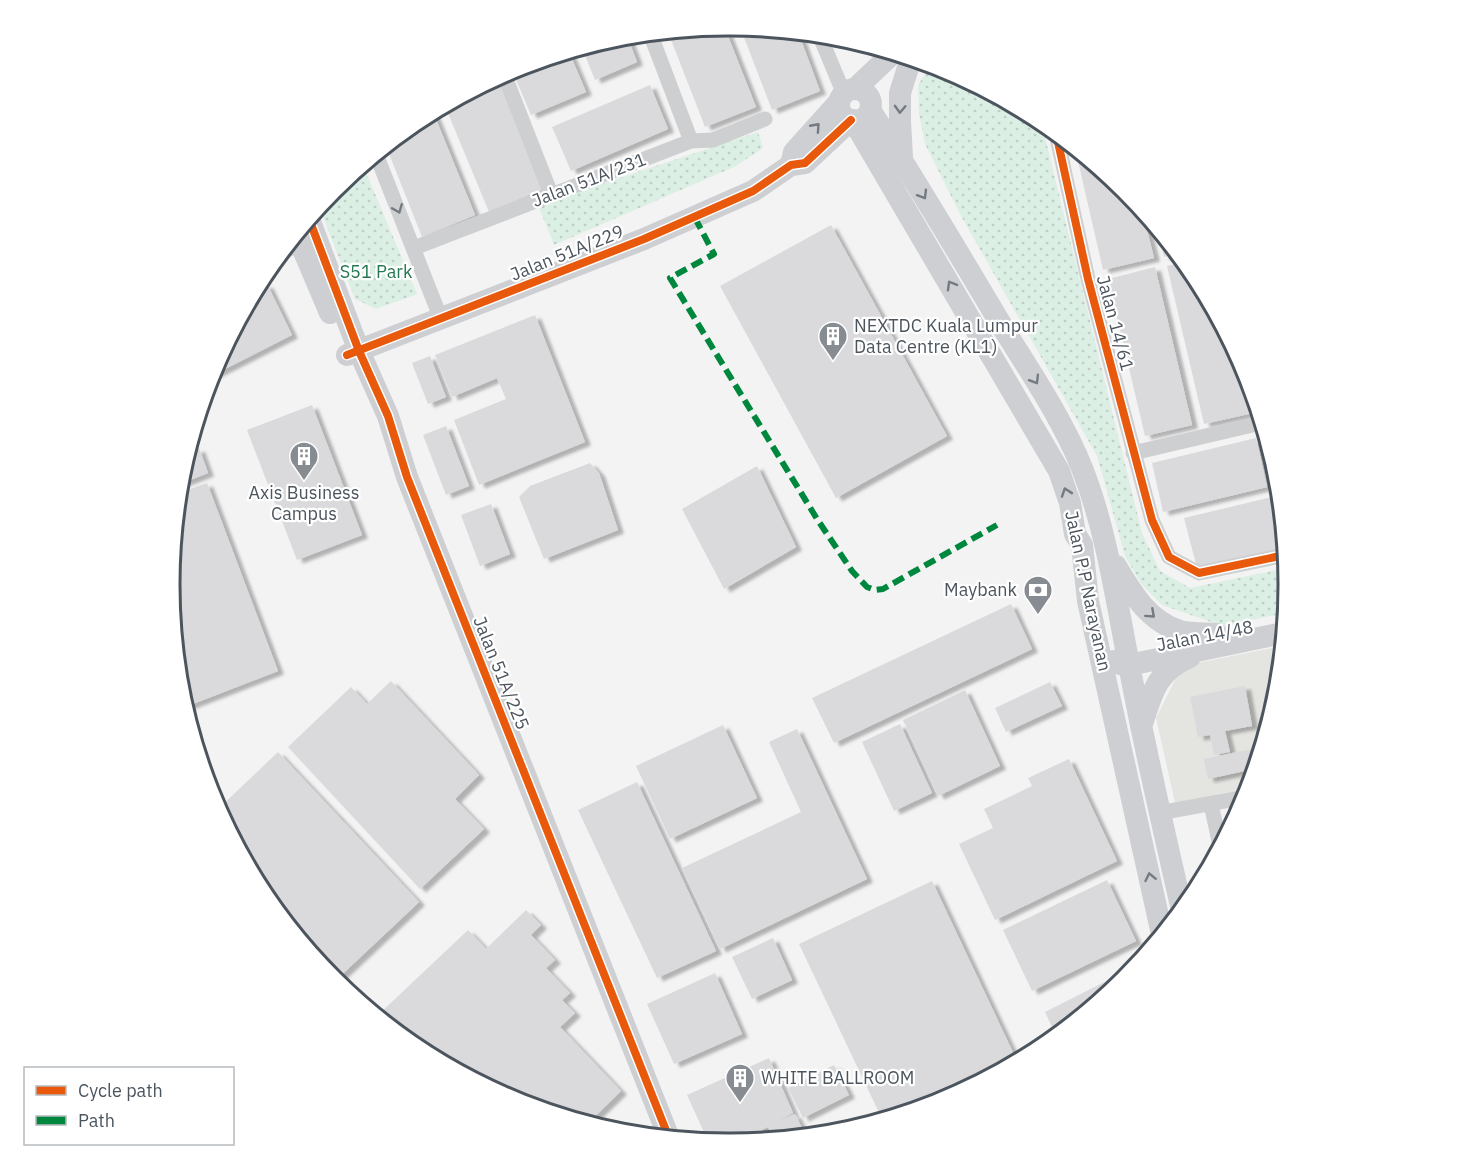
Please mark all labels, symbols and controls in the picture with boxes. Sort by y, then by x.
one-way arrow [894,105,906,114]
one-way arrow [809,124,820,135]
street label: Jalan 51A/231 [529,147,649,212]
one-way arrow [916,189,928,199]
one-way arrow [391,202,403,213]
street label: Jalan 51A/229 [507,219,627,286]
park label: S51 Park [340,260,413,283]
street label: Jalan 14/61 [1092,273,1139,373]
one-way arrow [946,281,958,291]
place label: NEXTDC Kuala Lumpur Data Centre (KL1) [854,314,1038,358]
building icon: NEXTDC Kuala Lumpur Data Centre (KL1) [817,320,849,362]
one-way arrow [1027,374,1039,384]
building icon: Axis Business Campus [288,440,320,482]
place label: Axis Business Campus [249,481,359,525]
one-way arrow [1060,487,1073,497]
street label: Jalan P.P Narayanan [1060,508,1117,673]
bank icon: Maybank [1022,574,1054,616]
place label: Maybank [944,578,1018,601]
one-way arrow [1145,607,1155,618]
street label: Jalan 51A/225 [468,613,535,733]
street label: Jalan 14/48 [1155,615,1255,656]
one-way arrow [1144,872,1157,882]
building icon: WHITE BALLROOM [724,1062,756,1104]
place label: WHITE BALLROOM [761,1066,914,1089]
legend [24,1067,234,1145]
text: Cycle path [78,1079,163,1102]
text: Path [78,1109,115,1132]

